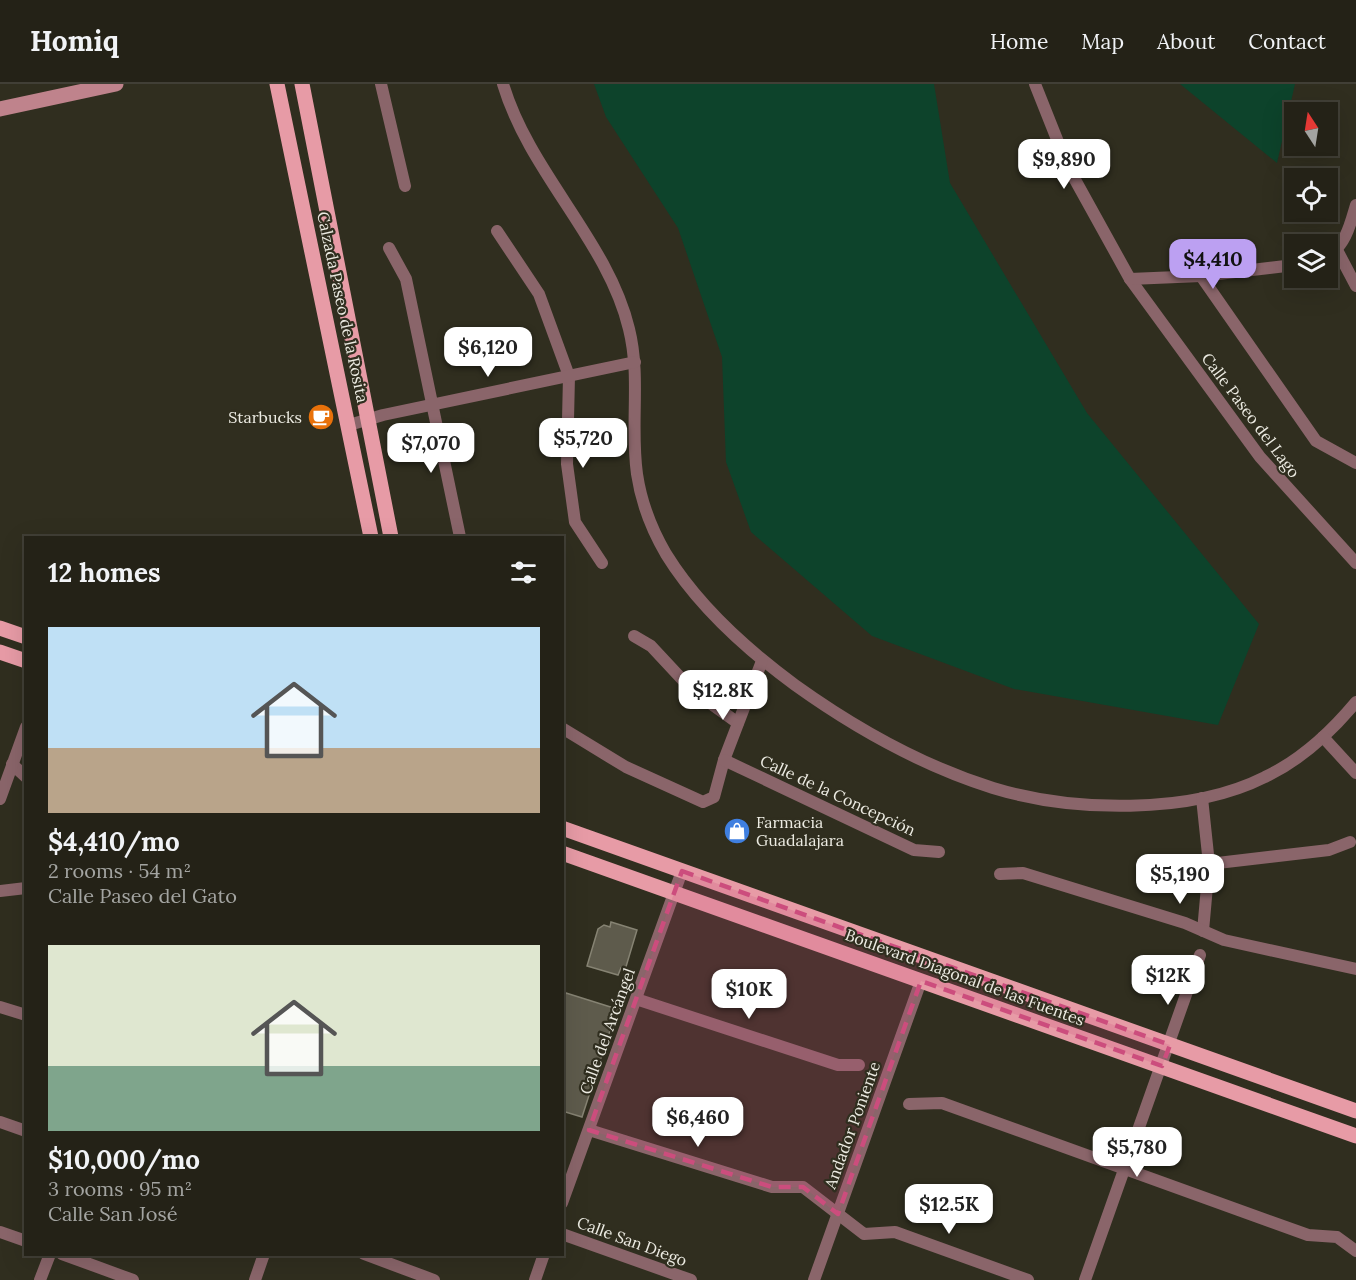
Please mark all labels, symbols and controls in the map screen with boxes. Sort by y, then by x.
text: Homiq [30,23,119,59]
text: Home [990,28,1048,55]
text: Map [1081,28,1124,55]
text: About [1157,28,1215,55]
text: Contact [1248,28,1326,55]
north arrow [1284,102,1338,156]
map controls [1284,102,1338,288]
pin: $9,890 [1015,139,1113,190]
text: $9,890 [1032,146,1096,171]
button: locate [1284,168,1338,222]
street label: Calzada Paseo de la Rosita [313,210,373,404]
button: layers [1284,234,1338,288]
pin: $4,410 [1164,239,1262,290]
text: $4,410 [1183,246,1243,271]
pin: $6,120 [439,327,537,378]
text: $6,120 [458,334,518,359]
street label: Calle Paseo del Lago [1198,349,1304,481]
cafe icon: Starbucks [306,402,336,432]
place label: Starbucks [228,407,302,427]
pin: $5,720 [534,418,632,469]
pin: $7,070 [382,423,480,474]
text: $5,720 [553,425,613,450]
text: $7,070 [401,430,461,455]
text: 12 homes [48,556,161,589]
icon: filters [507,556,540,589]
icon: home [240,666,348,774]
pin: $12.8K [674,670,772,721]
text: $12.8K [693,677,753,702]
street label: Calle de la Concepción [757,750,919,840]
place label: Farmacia Guadalajara [756,812,844,850]
shop icon: Farmacia Guadalajara [722,816,752,846]
text: $4,410/mo [48,825,180,858]
pin: $5,190 [1131,854,1229,905]
text: 2 rooms · 54 m² [48,858,191,883]
text: $5,190 [1150,861,1210,886]
text: Calle Paseo del Gato [48,883,237,908]
street label: Boulevard Diagonal de las Fuentes [843,924,1087,1030]
pin: $12K [1132,955,1204,1006]
text: $12K [1146,962,1190,987]
street label: Calle del Arcángel [575,965,639,1097]
pin: $10K [713,969,785,1020]
text: $10K [726,976,772,1001]
icon: home [240,984,348,1092]
street label: Andador Poniente [819,1058,884,1192]
pin: $6,460 [649,1097,747,1148]
text: $6,460 [666,1104,730,1129]
pin: $5,780 [1088,1127,1186,1178]
text: $5,780 [1107,1134,1167,1159]
text: $10,000/mo [48,1143,200,1176]
text: 3 rooms · 95 m² [48,1176,192,1201]
pin: $12.5K [900,1184,998,1235]
text: $12.5K [919,1191,979,1216]
text: Calle San José [48,1201,178,1226]
street label: Calle San Diego [574,1212,690,1270]

